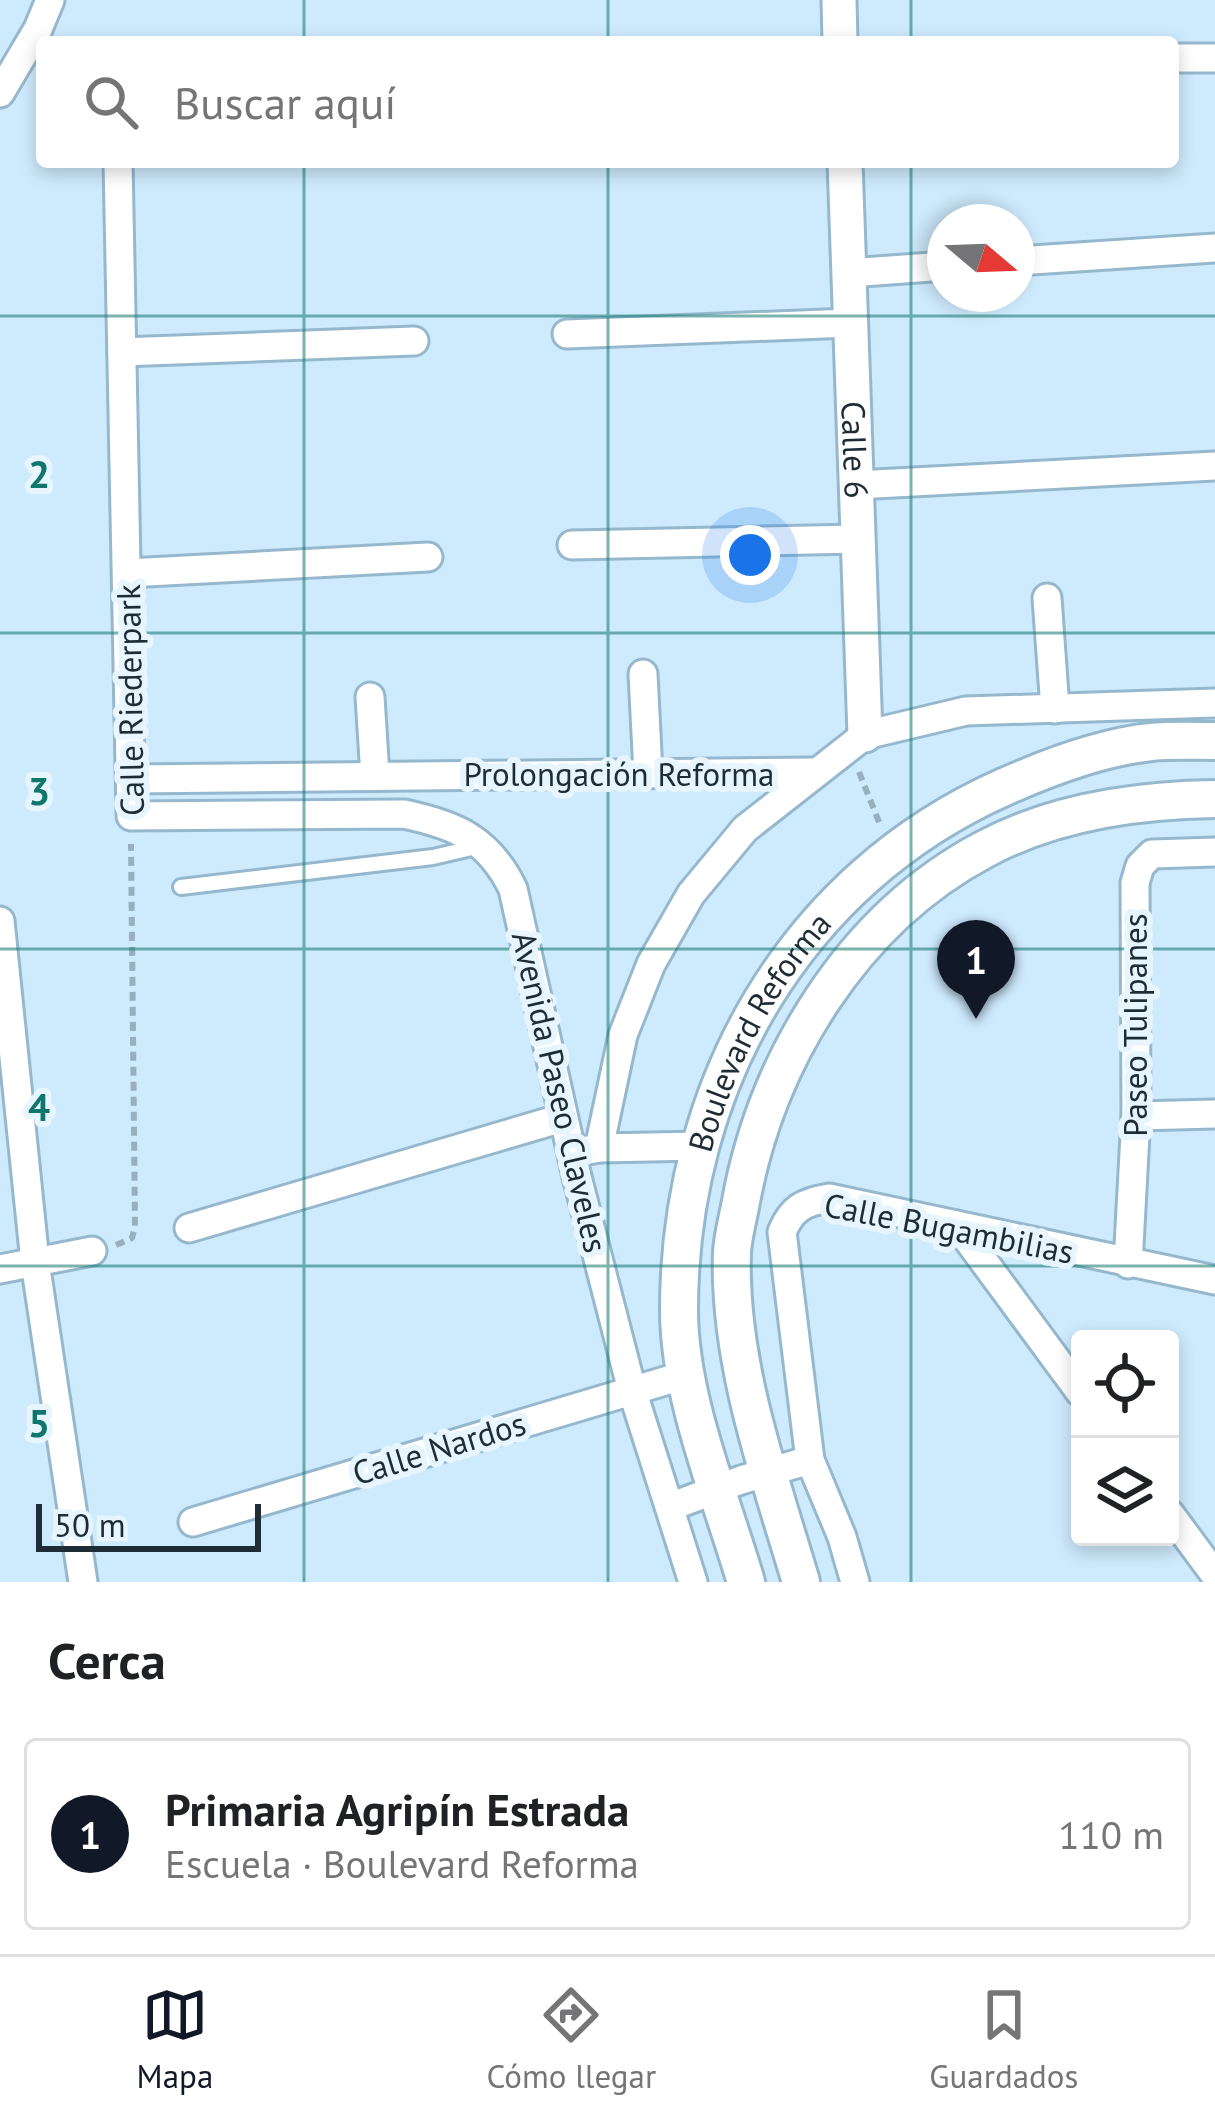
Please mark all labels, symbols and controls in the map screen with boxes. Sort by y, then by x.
search box [36,36,1179,168]
icon: search [78,69,144,135]
text: Buscar aquí [174,73,396,131]
north arrow [927,204,1035,312]
street label: Calle 6 [832,400,879,499]
text: 2 [28,448,50,499]
your location [720,525,780,585]
street label: Calle Riederpark [106,584,153,816]
street label: Prolongación Reforma [464,752,775,795]
text: 3 [28,765,50,816]
street label: Boulevard Reforma [678,902,840,1156]
street label: Paseo Tulipanes [1113,913,1156,1137]
pin: 1 [937,920,1015,1019]
street label: Avenida Paseo Claveles [503,927,618,1257]
text: 4 [28,1081,50,1132]
street label: Calle Bugambilias [821,1182,1077,1273]
map controls [1071,1330,1179,1546]
button: locate [1071,1330,1179,1438]
text: 5 [28,1397,50,1448]
street label: Calle Nardos [347,1401,531,1494]
button: layers [1071,1438,1179,1546]
scale bar [36,1498,261,1551]
text: 50 m [54,1503,126,1546]
text: Cerca [48,1627,166,1693]
text: Primaria Agripín Estrada [165,1780,629,1838]
text: 1 [79,1809,101,1860]
text: 110 m [1058,1809,1164,1860]
text: Escuela · Boulevard Reforma [165,1838,639,1889]
tab: Mapa [137,1982,213,2097]
tab: Cómo llegar [487,1982,656,2097]
tab: Guardados [929,1982,1078,2097]

